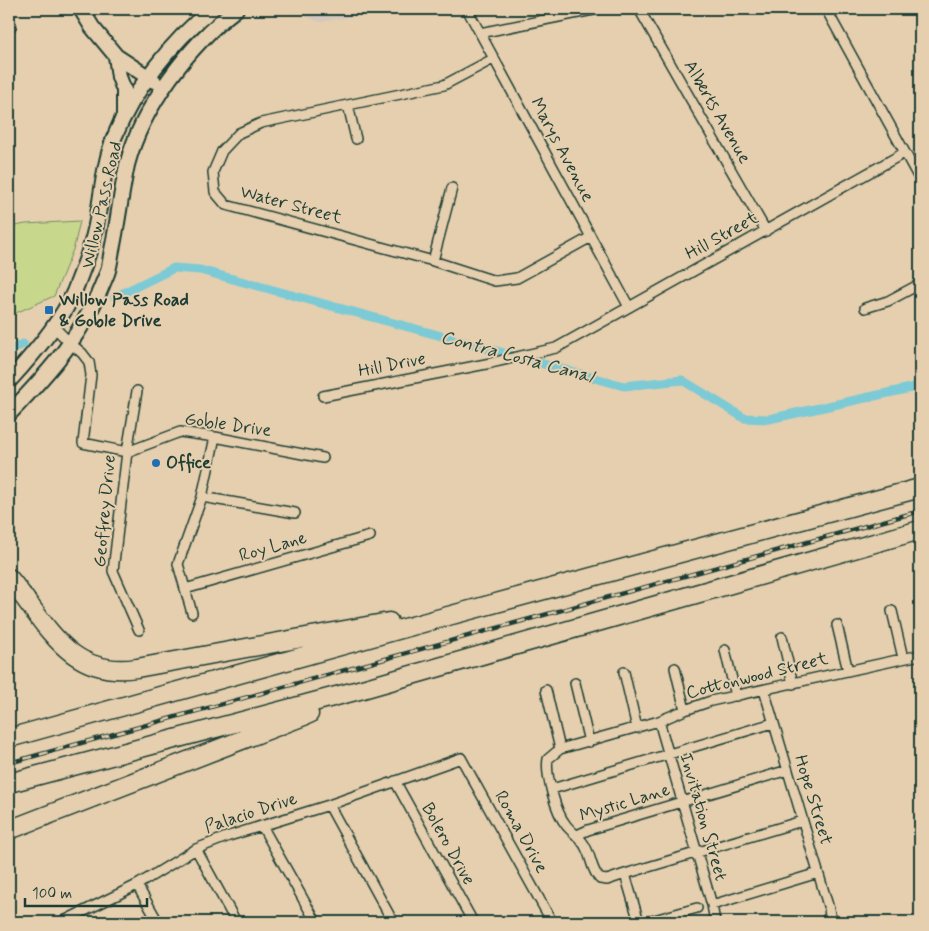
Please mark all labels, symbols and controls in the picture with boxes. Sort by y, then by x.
street label: Alberts Avenue [678,56,756,168]
street label: Marys Avenue [524,94,600,207]
street label: Willow Pass Road [76,139,128,271]
street label: Water Street [237,180,345,230]
street label: Hill Street [681,206,763,266]
place label: Willow Pass Road & Goble Drive [58,288,189,333]
marker: Willow Pass Road & Goble Drive [43,304,55,316]
water label: Contra Costa Canal [438,325,599,390]
street label: Hill Drive [356,347,428,383]
street label: Goble Drive [183,407,273,443]
place label: Office [166,451,211,475]
street label: Geoffrey Drive [88,454,122,568]
marker: Office [150,457,162,469]
street label: Roy Lane [236,526,310,568]
street label: Cottonwood Street [684,647,831,705]
street label: Invitation Street [673,750,733,884]
street label: Hope Street [788,752,838,848]
street label: Mystic Lane [577,778,673,828]
street label: Roma Drive [488,786,554,878]
street label: Palacio Drive [201,787,301,839]
street label: Bolero Drive [415,798,481,890]
scale bar [25,876,148,908]
text: 100 m [32,884,72,904]

